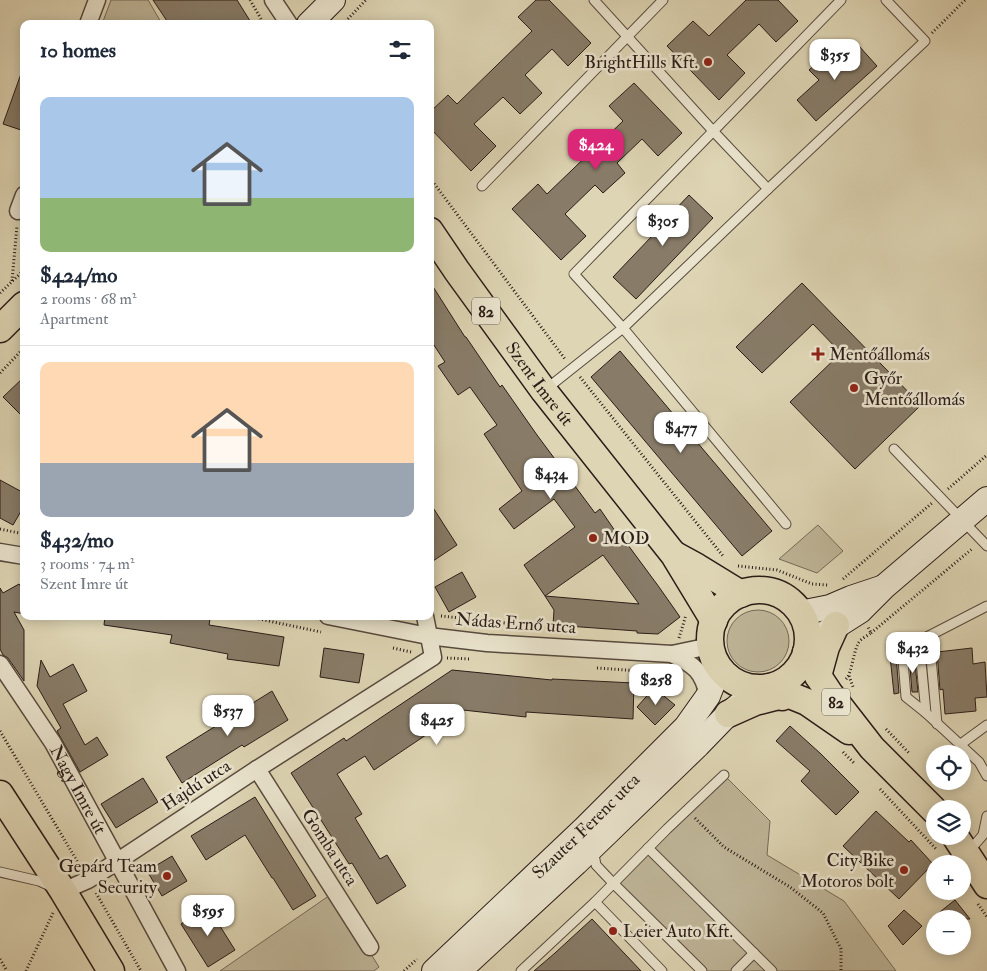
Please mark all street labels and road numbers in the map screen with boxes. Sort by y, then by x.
road number: 82 [472,298,500,324]
street label: Szent Imre út [500,337,578,431]
street label: Nádas Ernő utca [455,608,577,639]
road number: 82 [822,689,850,716]
street label: Nagy Imre út [44,741,111,838]
street label: Hajdú utca [157,754,236,816]
street label: Szauter Ferenc utca [527,768,646,884]
street label: Gomba utca [296,804,363,891]

